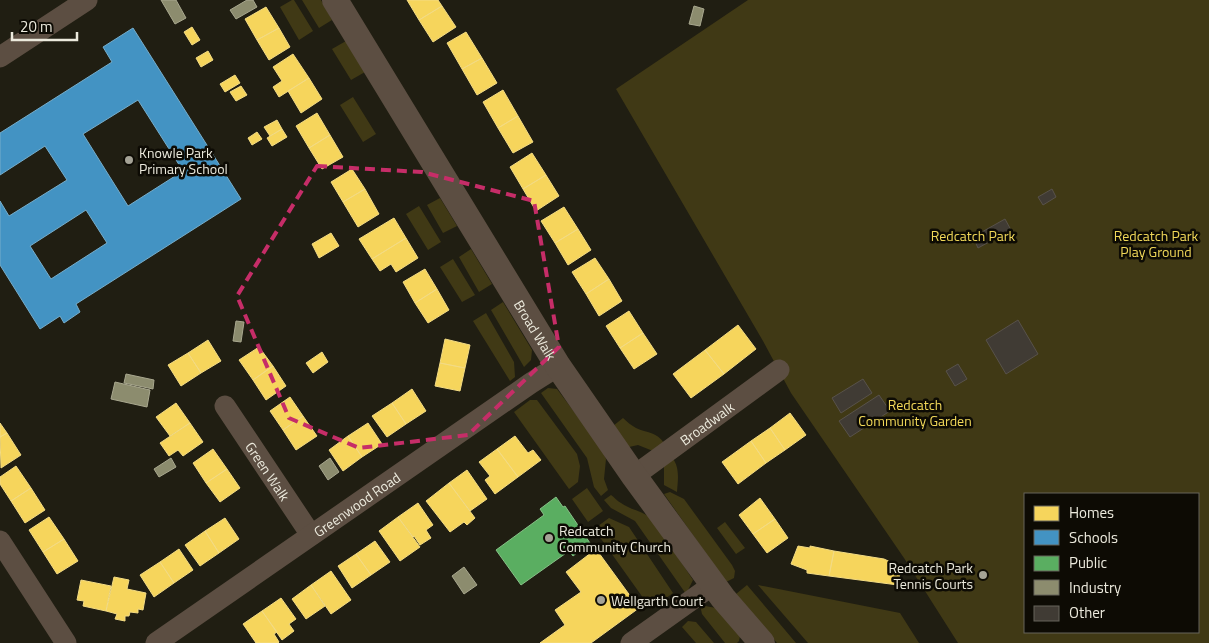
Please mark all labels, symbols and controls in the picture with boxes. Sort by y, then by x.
scale bar [12,10,78,42]
text: 20 m [20,15,53,38]
place label: Knowle Park Primary School [139,142,228,179]
marker: Knowle Park Primary School [123,154,135,166]
park label: Redcatch Park [931,225,1016,246]
park label: Redcatch Park Play Ground [1114,225,1199,262]
street label: Broad Walk [509,295,562,364]
park label: Redcatch Community Garden [858,394,972,431]
street label: Broadwalk [675,396,738,450]
street label: Green Walk [241,437,296,505]
street label: Greenwood Road [309,467,404,541]
legend [1024,493,1199,633]
text: Homes [1069,501,1114,524]
place label: Redcatch Community Church [559,520,671,557]
text: Schools [1069,526,1118,549]
marker: Redcatch Community Church [543,532,555,544]
text: Public [1069,551,1107,574]
place label: Redcatch Park Tennis Courts [888,557,973,594]
marker: Redcatch Park Tennis Courts [977,569,989,581]
text: Industry [1069,576,1121,599]
place label: Wellgarth Court [611,590,703,611]
marker: Wellgarth Court [595,594,607,606]
text: Other [1069,601,1105,624]

